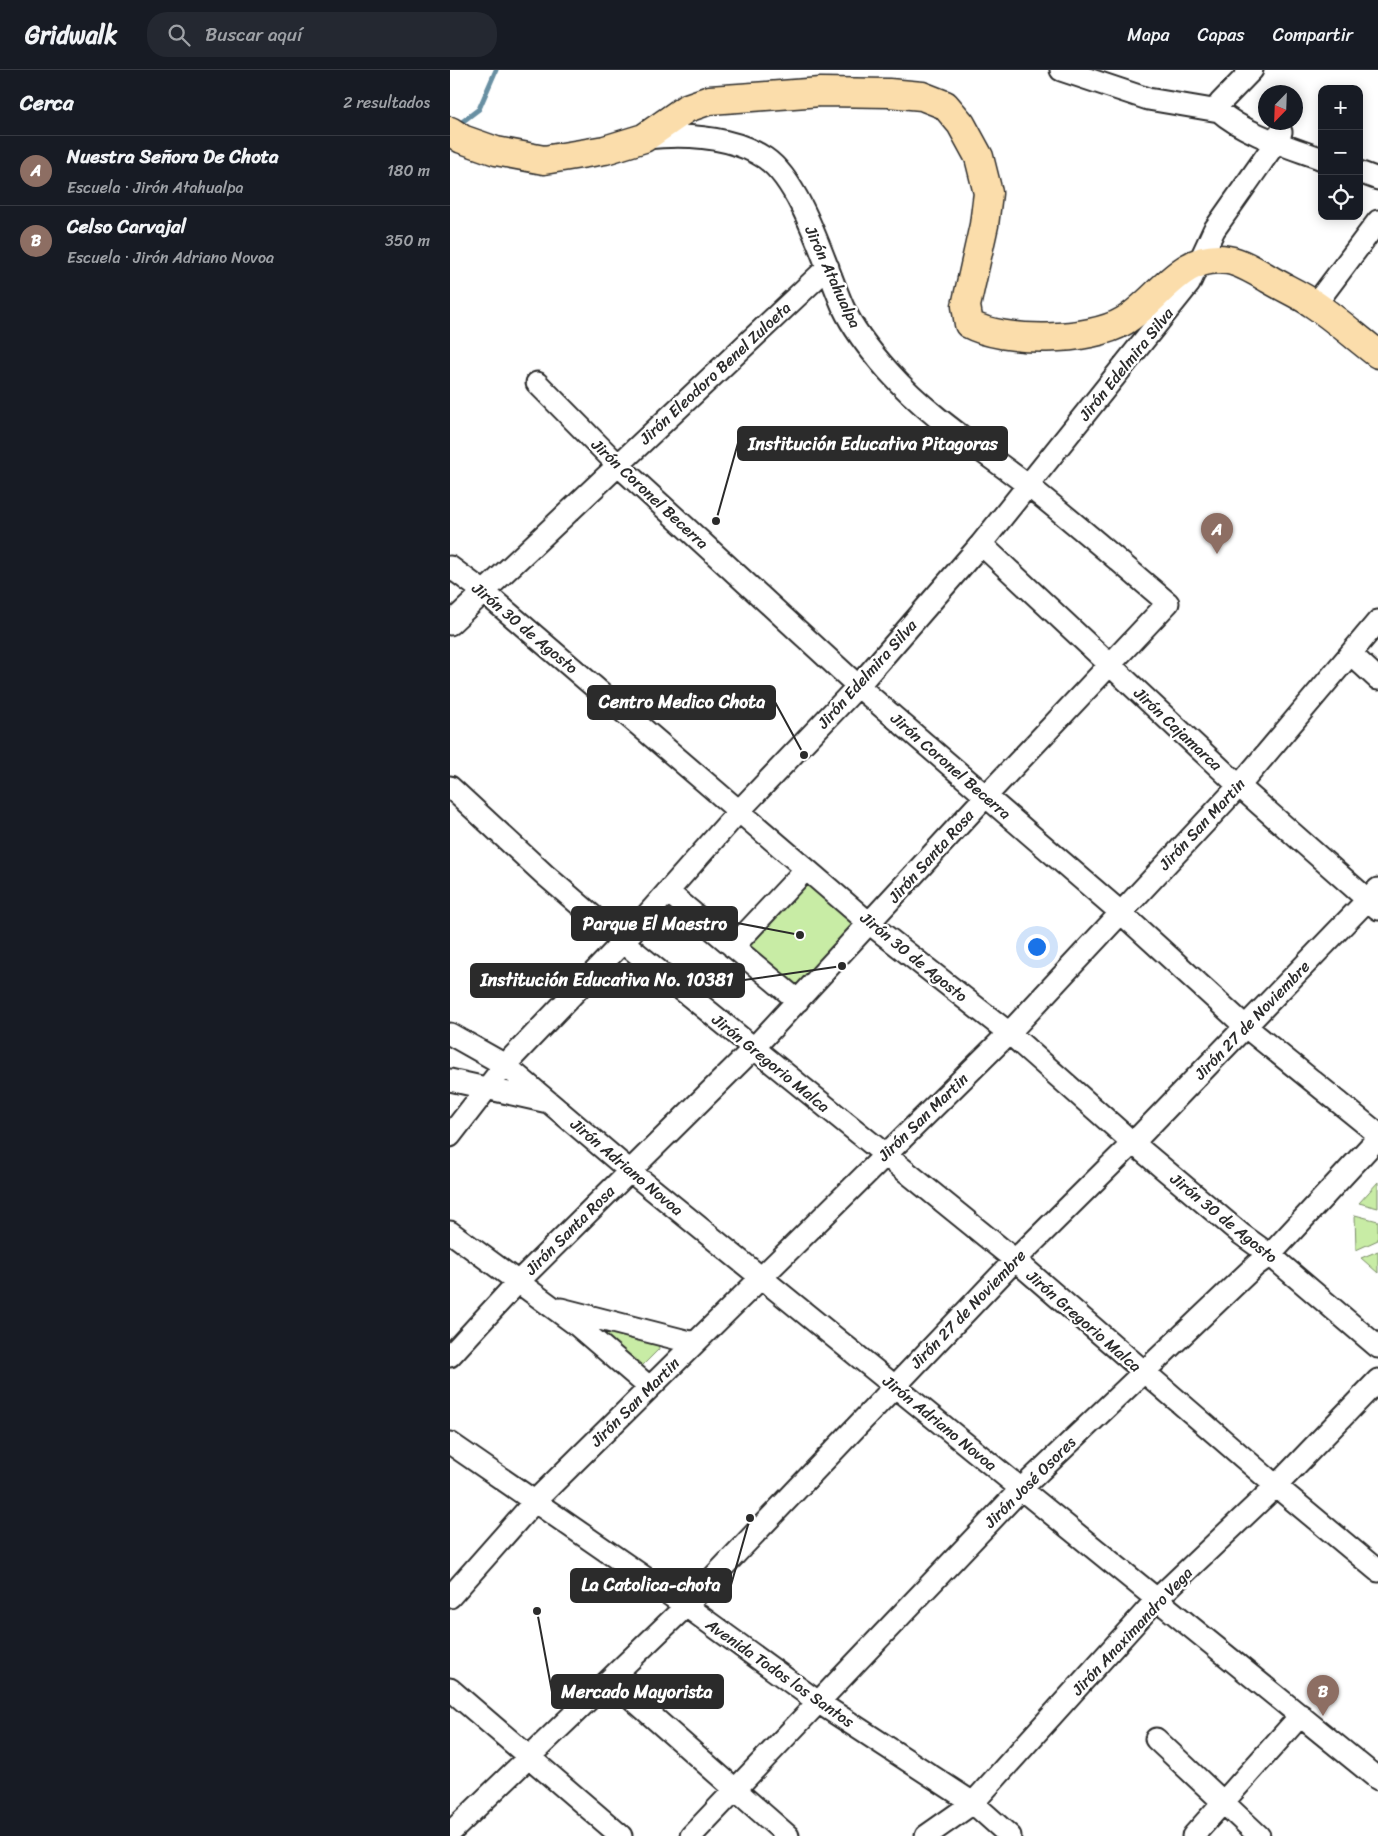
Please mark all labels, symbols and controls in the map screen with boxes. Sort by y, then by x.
search box [147,12,497,57]
text: Gridwalk [25,14,117,56]
text: Buscar aquí [205,18,302,51]
text: Mapa [1127,19,1170,51]
text: Capas [1198,19,1245,51]
text: Compartir [1273,19,1353,51]
icon: search [165,21,193,49]
text: Cerca [20,84,74,122]
north arrow [1258,85,1303,130]
map controls [1318,85,1363,220]
button: + [1318,85,1363,130]
text: 2 resultados [343,88,430,117]
button: − [1318,130,1363,175]
text: Nuestra Señora De Chota [67,140,279,173]
text: A [31,156,41,185]
text: 180 m [387,156,430,185]
text: Escuela · Jirón Atahualpa [67,173,244,202]
button: locate [1318,175,1363,220]
text: Celso Carvajal [67,210,186,243]
street label: Jirón Atahualpa [796,220,869,333]
text: B [31,226,41,255]
text: 350 m [385,226,430,255]
text: Escuela · Jirón Adriano Novoa [67,243,274,272]
street label: Jirón Eleodoro Benel Zuloeta [631,294,798,452]
street label: Jirón Edelmira Silva [1070,300,1182,428]
callout: Institución Educativa Pitagoras [738,427,1007,460]
text: Institución Educativa Pitagoras [747,428,998,460]
street label: Jirón Coronel Becerra [584,431,716,557]
pin: A [1201,513,1233,554]
street label: Jirón 30 de Agosto [464,574,585,681]
street label: Jirón Edelmira Silva [809,612,925,736]
street label: Jirón Cajamarca [1126,679,1230,779]
callout: Centro Medico Chota [588,686,775,719]
text: Centro Medico Chota [598,686,765,718]
street label: Jirón Coronel Becerra [883,704,1018,827]
street label: Jirón San Martin [1150,771,1253,878]
street label: Jirón Santa Rosa [880,802,982,910]
street label: Jirón 30 de Agosto [853,904,974,1010]
callout: Parque El Maestro [572,907,737,940]
text: Parque El Maestro [583,908,727,940]
your location [1024,934,1050,960]
street label: Jirón 27 de Noviembre [1186,953,1317,1087]
callout: Institución Educativa No. 10381 [471,964,744,997]
text: Institución Educativa No. 10381 [479,964,734,996]
street label: Jirón Gregorio Malca [705,1005,837,1120]
street label: Jirón San Martin [870,1065,976,1169]
street label: Jirón Adriano Novoa [563,1110,690,1223]
street label: Jirón 30 de Agosto [1163,1165,1284,1271]
street label: Jirón Santa Rosa [517,1177,623,1283]
street label: Jirón 27 de Noviembre [902,1242,1033,1376]
street label: Jirón Gregorio Malca [1019,1262,1148,1380]
street label: Jirón San Martin [582,1350,687,1455]
street label: Jirón Adriano Novoa [875,1367,1004,1479]
street label: Jirón José Osores [976,1429,1083,1536]
street label: Jirón Anaximandro Vega [1063,1560,1200,1703]
callout: La Catolica-chota [571,1569,731,1602]
text: La Catolica-chota [581,1569,721,1601]
street label: Avenida Todos los Santos [699,1610,861,1736]
callout: Mercado Mayorista [552,1675,723,1708]
pin: B [1307,1675,1339,1716]
text: Mercado Mayorista [560,1676,713,1708]

